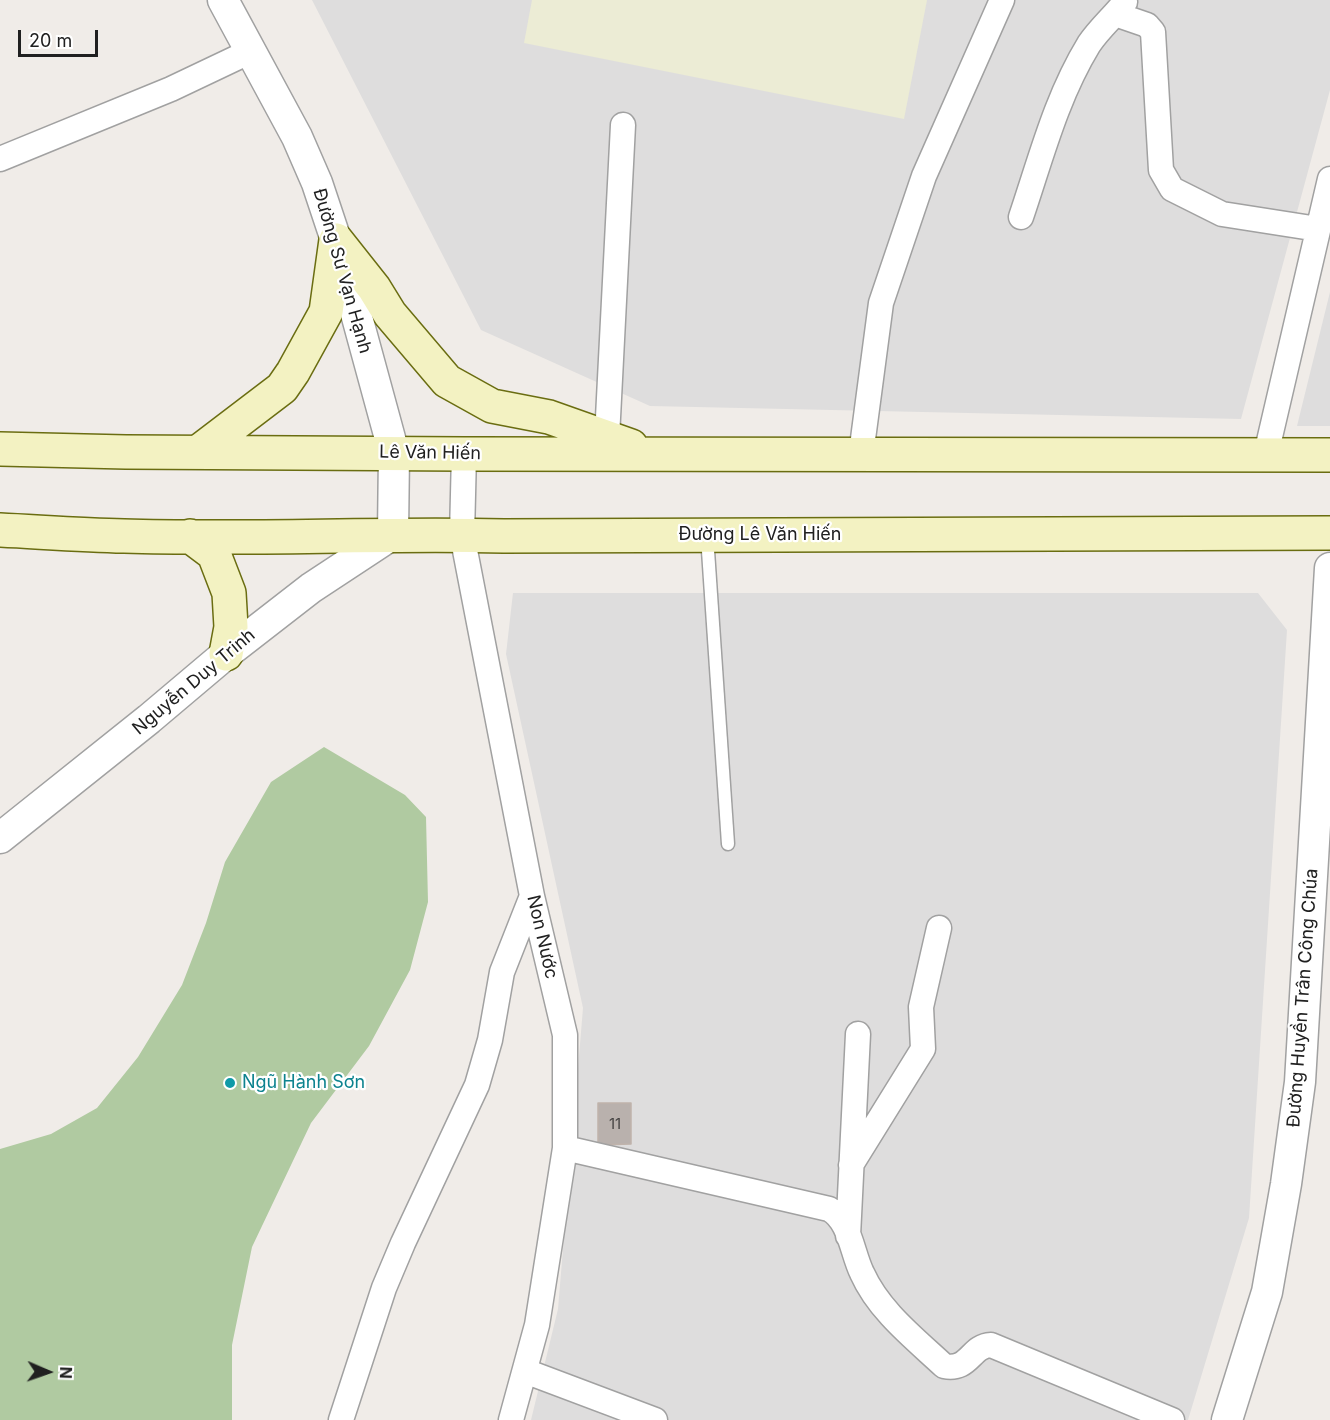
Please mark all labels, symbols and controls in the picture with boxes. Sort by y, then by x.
scale bar [21,18,100,56]
text: 20 m [29,30,72,51]
street label: Đường Sư Vạn Hạnh [308,186,376,356]
street label: Lê Văn Hiến [379,441,481,465]
street label: Đường Lê Văn Hiến [679,524,841,546]
street label: Nguyễn Duy Trinh [128,624,260,740]
street label: Đường Huyền Trân Công Chúa [1283,868,1323,1128]
street label: Non Nước [522,893,562,981]
place label: Ngũ Hành Sơn [242,1072,365,1094]
marker: Ngũ Hành Sơn [223,1076,237,1090]
house number: 11 [609,1115,621,1133]
north arrow [18,1342,78,1402]
text: N [56,1366,76,1379]

